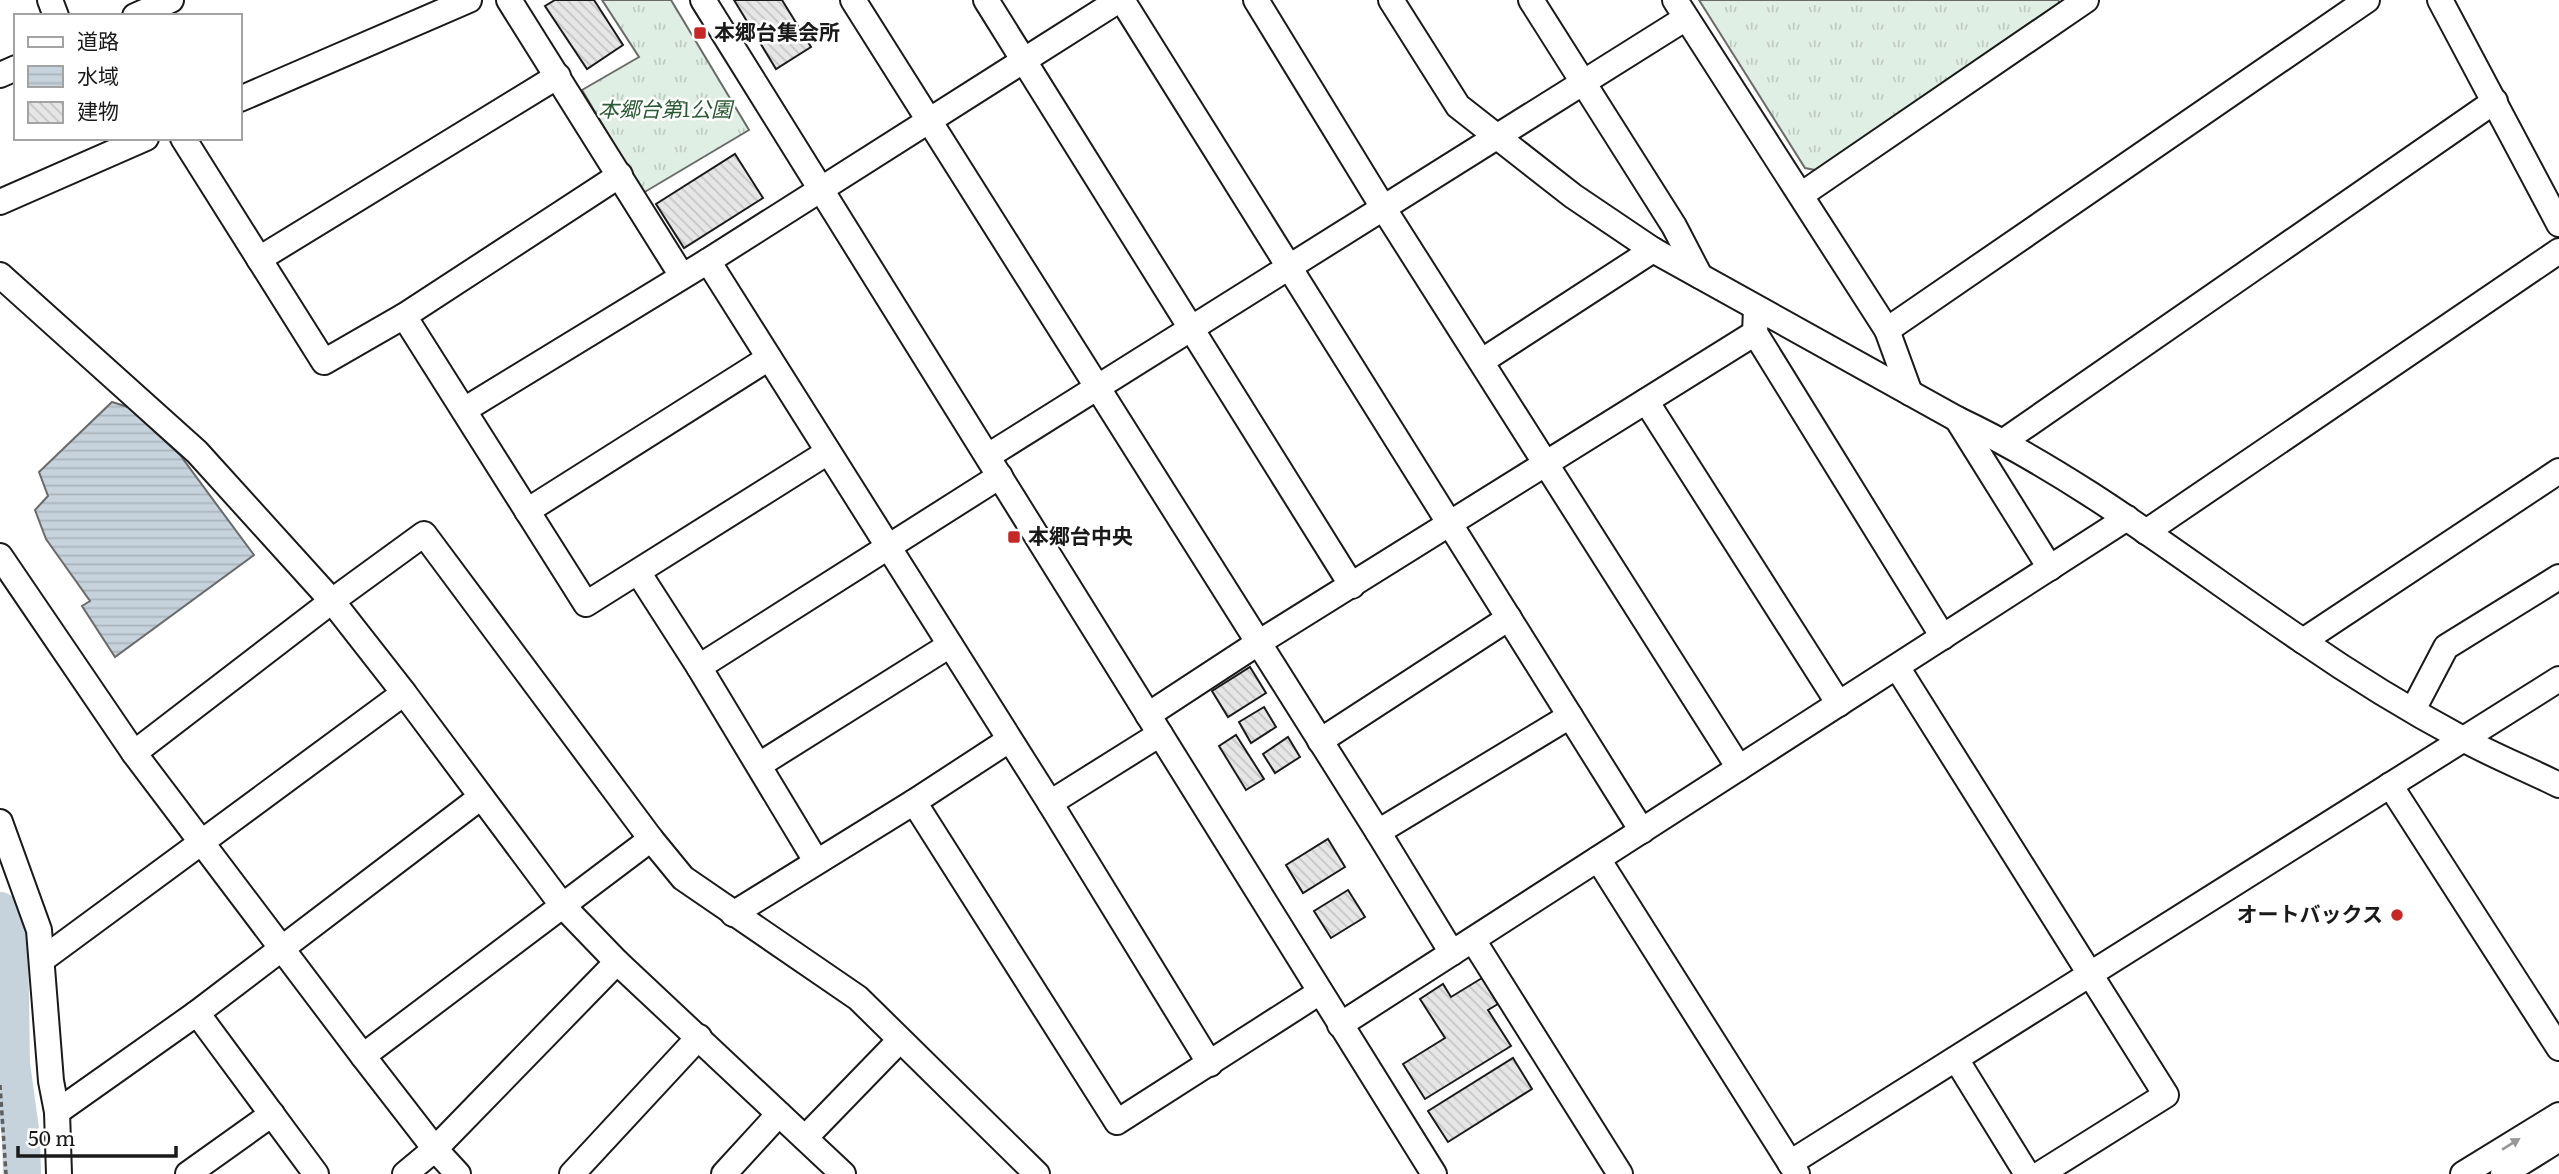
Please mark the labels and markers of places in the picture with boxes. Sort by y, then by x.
place label: 本郷台集会所 [714,15,840,46]
marker: 本郷台集会所 [692,25,708,41]
place label: 本郷台中央 [1028,519,1133,550]
marker: 本郷台中央 [1006,529,1022,545]
place label: オートバックス [2237,897,2383,928]
marker: オートバックス [2389,907,2405,923]

